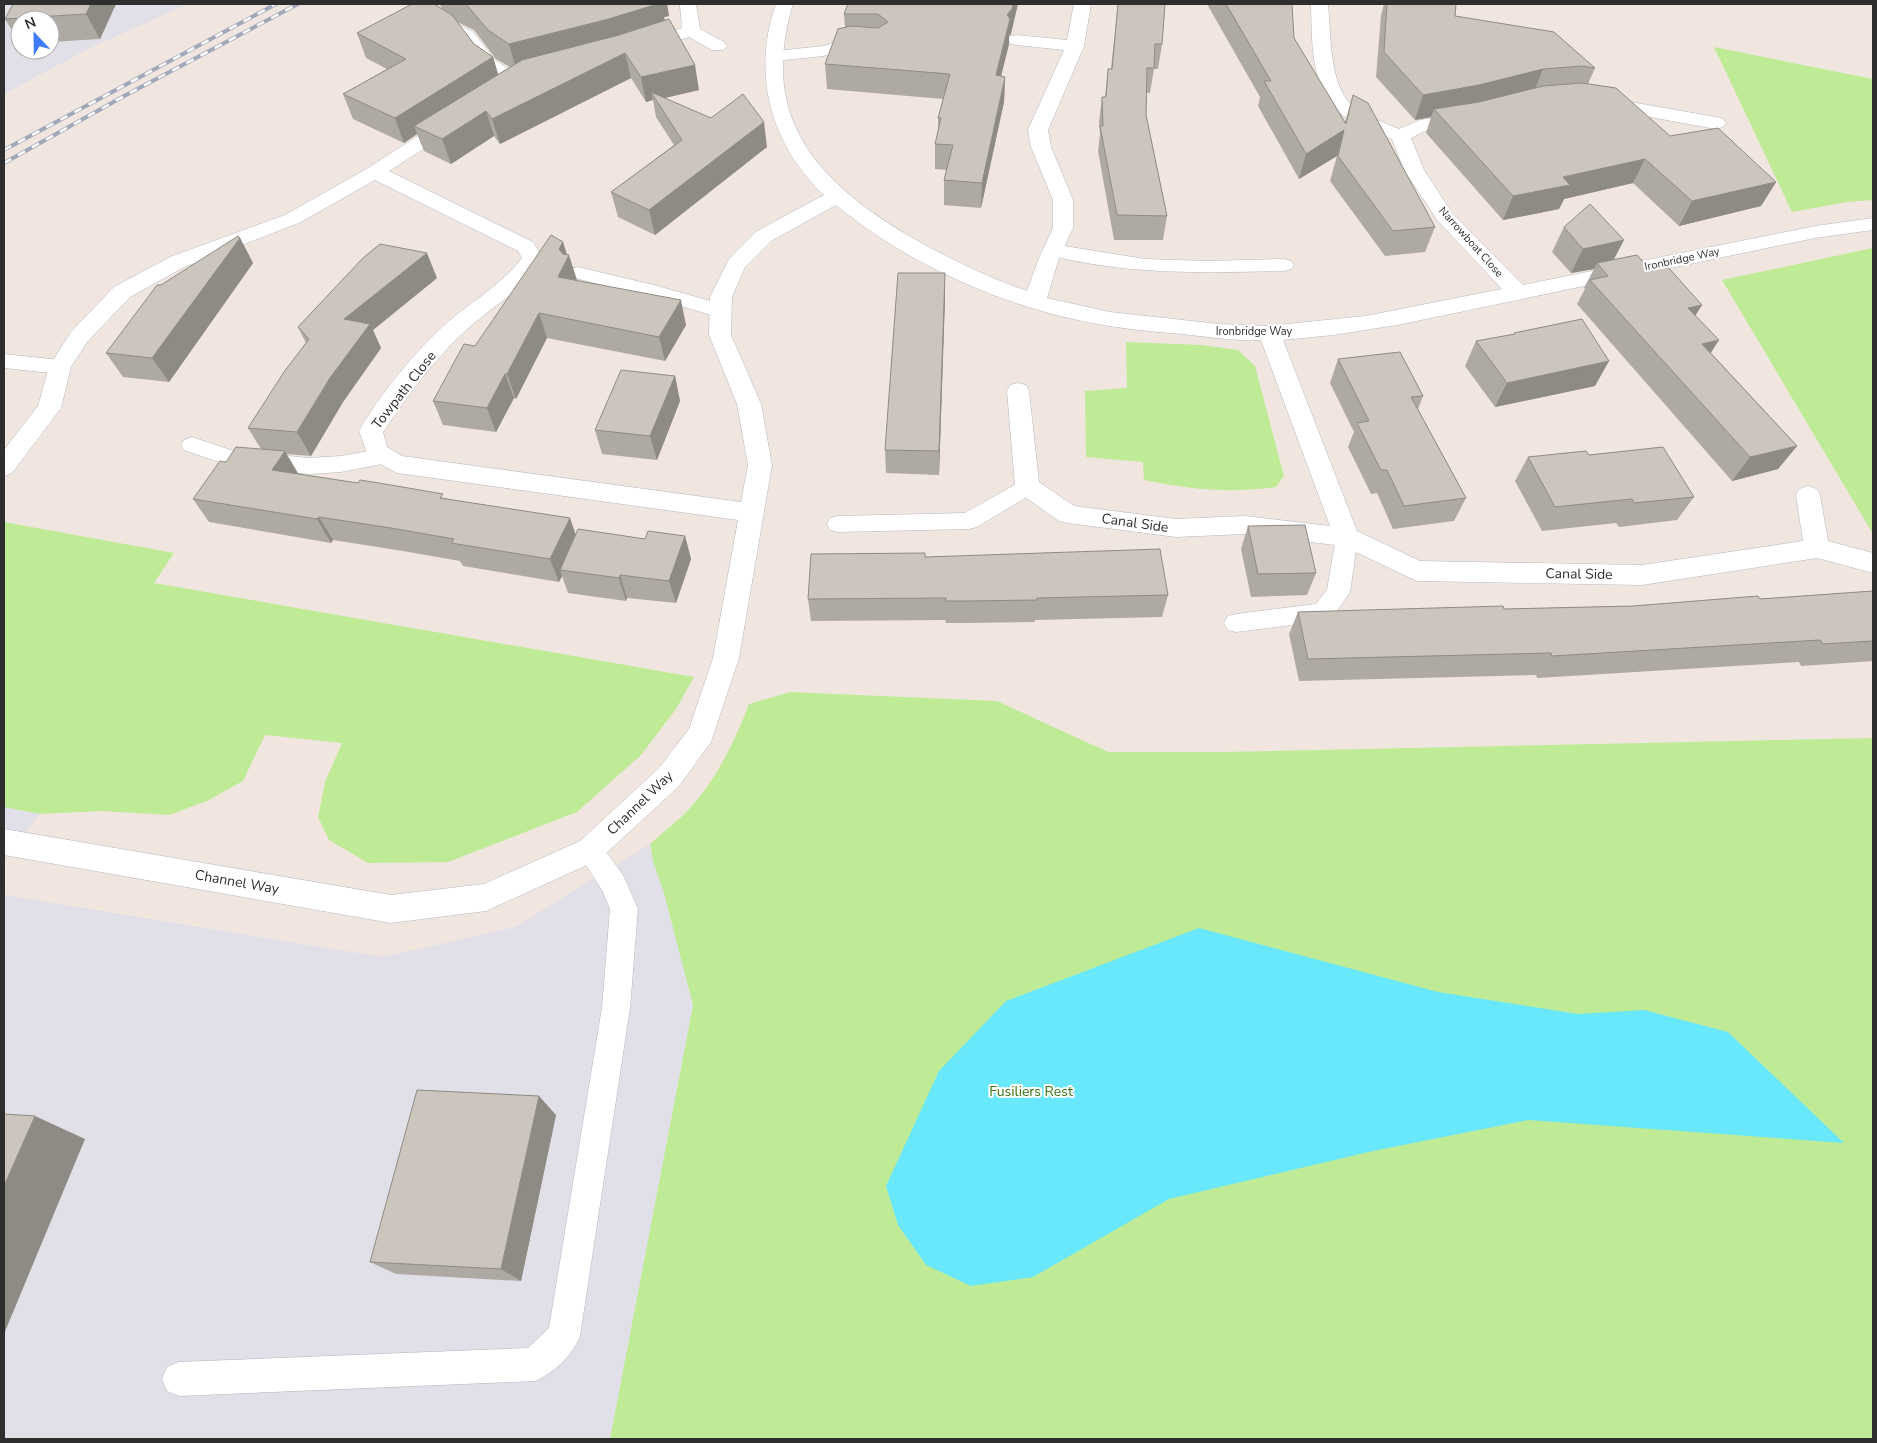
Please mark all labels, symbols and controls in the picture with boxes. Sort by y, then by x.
north arrow [10,10,60,60]
text: N [22,13,39,34]
street label: Narrowboat Close [1435,204,1507,281]
street label: Ironbridge Way [1643,244,1721,274]
street label: Ironbridge Way [1216,324,1293,339]
street label: Towpath Close [367,347,441,433]
street label: Canal Side [1100,509,1170,537]
street label: Canal Side [1545,564,1613,584]
street label: Channel Way [603,766,678,839]
street label: Channel Way [193,865,281,899]
park label: Fusiliers Rest [989,1082,1073,1101]

